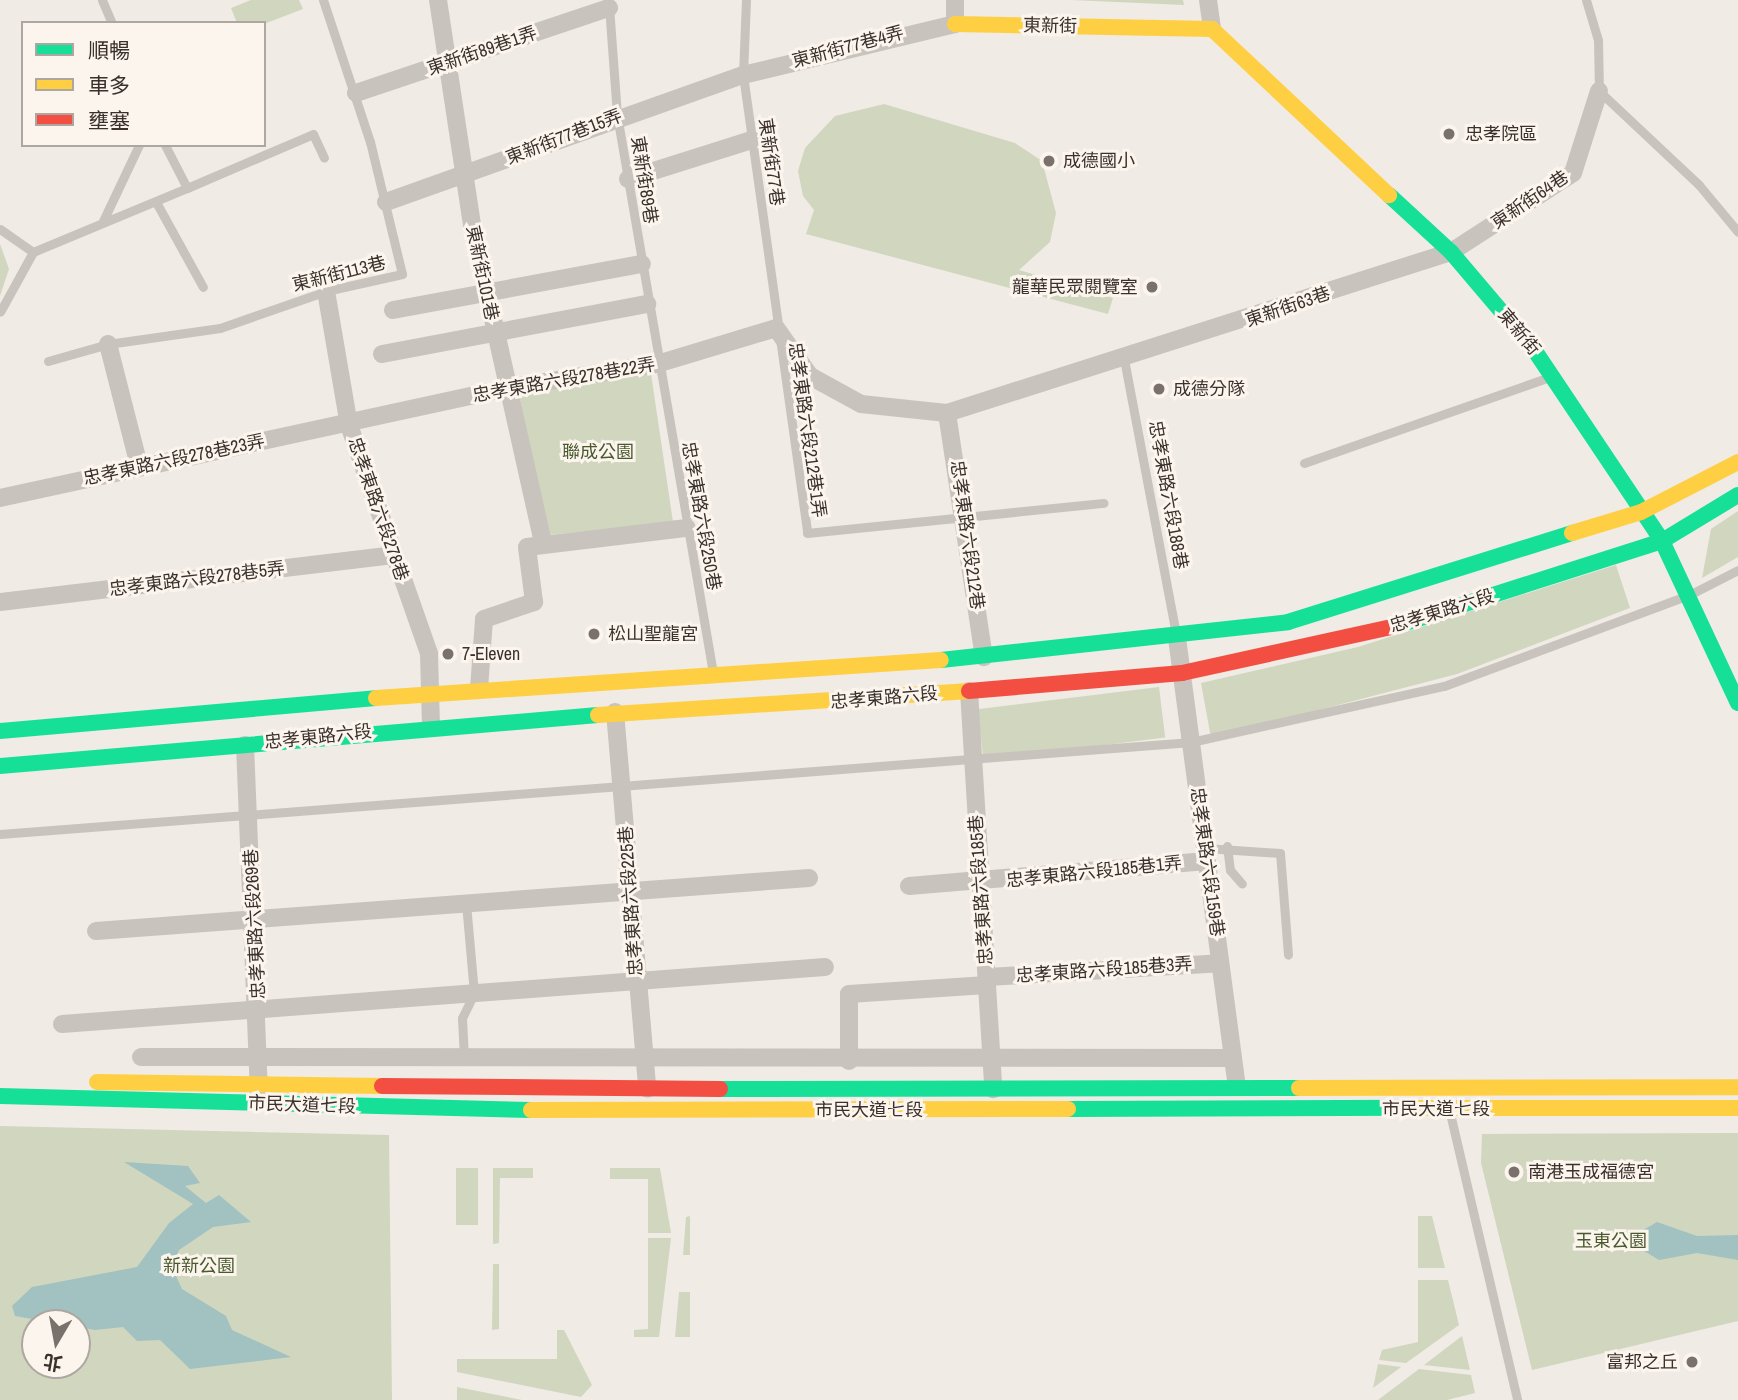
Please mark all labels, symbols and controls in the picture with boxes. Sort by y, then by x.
street label: 東新街 [1023,15,1077,37]
legend [21,21,266,147]
street label: 東新街89巷1弄 [424,22,540,80]
street label: 東新街77巷4弄 [790,22,906,72]
text: 順暢 [88,36,130,65]
text: 車多 [88,71,130,100]
street label: 東新街77巷15弄 [503,105,625,169]
text: 壅塞 [88,106,130,135]
street label: 東新街77巷 [754,117,788,207]
place label: 忠孝院區 [1465,123,1537,145]
marker: 忠孝院區 [1439,124,1459,144]
street label: 東新街89巷 [626,135,662,225]
place label: 成德國小 [1063,150,1135,172]
marker: 成德國小 [1041,153,1057,169]
street label: 東新街64巷 [1487,166,1573,234]
street label: 東新街101巷 [461,223,503,323]
street label: 東新街113巷 [290,252,388,296]
place label: 龍華民眾閱覽室 [1012,276,1138,298]
marker: 龍華民眾閱覽室 [1144,279,1160,295]
street label: 東新街63巷 [1243,282,1333,332]
street label: 東新街 [1493,304,1545,360]
street label: 忠孝東路六段212巷1弄 [784,341,830,519]
street label: 忠孝東路六段278巷22弄 [471,353,657,407]
place label: 成德分隊 [1173,378,1245,400]
marker: 成德分隊 [1151,381,1167,397]
street label: 忠孝東路六段188巷 [1144,419,1192,571]
street label: 忠孝東路六段278巷23弄 [81,430,267,490]
street label: 忠孝東路六段278巷 [343,434,413,584]
street label: 忠孝東路六段250巷 [677,440,725,592]
park label: 聯成公園 [562,441,634,463]
street label: 忠孝東路六段212巷 [946,459,988,611]
street label: 忠孝東路六段278巷5弄 [108,558,286,600]
street label: 忠孝東路六段 [1387,585,1497,637]
place label: 松山聖龍宮 [608,623,698,645]
marker: 松山聖龍宮 [586,626,602,642]
place label: 7-Eleven [462,643,520,665]
marker: 7-Eleven [440,646,456,662]
street label: 忠孝東路六段 [829,683,939,713]
street label: 忠孝東路六段 [263,721,373,753]
street label: 忠孝東路六段159巷 [1186,786,1228,938]
street label: 忠孝東路六段185巷 [965,814,997,966]
street label: 忠孝東路六段225巷 [615,825,647,977]
street label: 忠孝東路六段269巷 [240,848,270,1000]
street label: 忠孝東路六段185巷1弄 [1005,852,1183,892]
street label: 忠孝東路六段185巷3弄 [1015,953,1193,987]
street label: 市民大道七段 [248,1092,356,1118]
street label: 市民大道七段 [1382,1098,1490,1120]
street label: 市民大道七段 [815,1099,923,1121]
place label: 南港玉成福德宮 [1528,1161,1654,1183]
marker: 南港玉成福德宮 [1506,1164,1522,1180]
park label: 玉東公園 [1575,1230,1647,1252]
park label: 新新公園 [163,1255,235,1277]
north arrow [21,1309,91,1379]
text: 北 [41,1348,64,1377]
place label: 富邦之丘 [1606,1351,1678,1373]
marker: 富邦之丘 [1684,1354,1700,1370]

